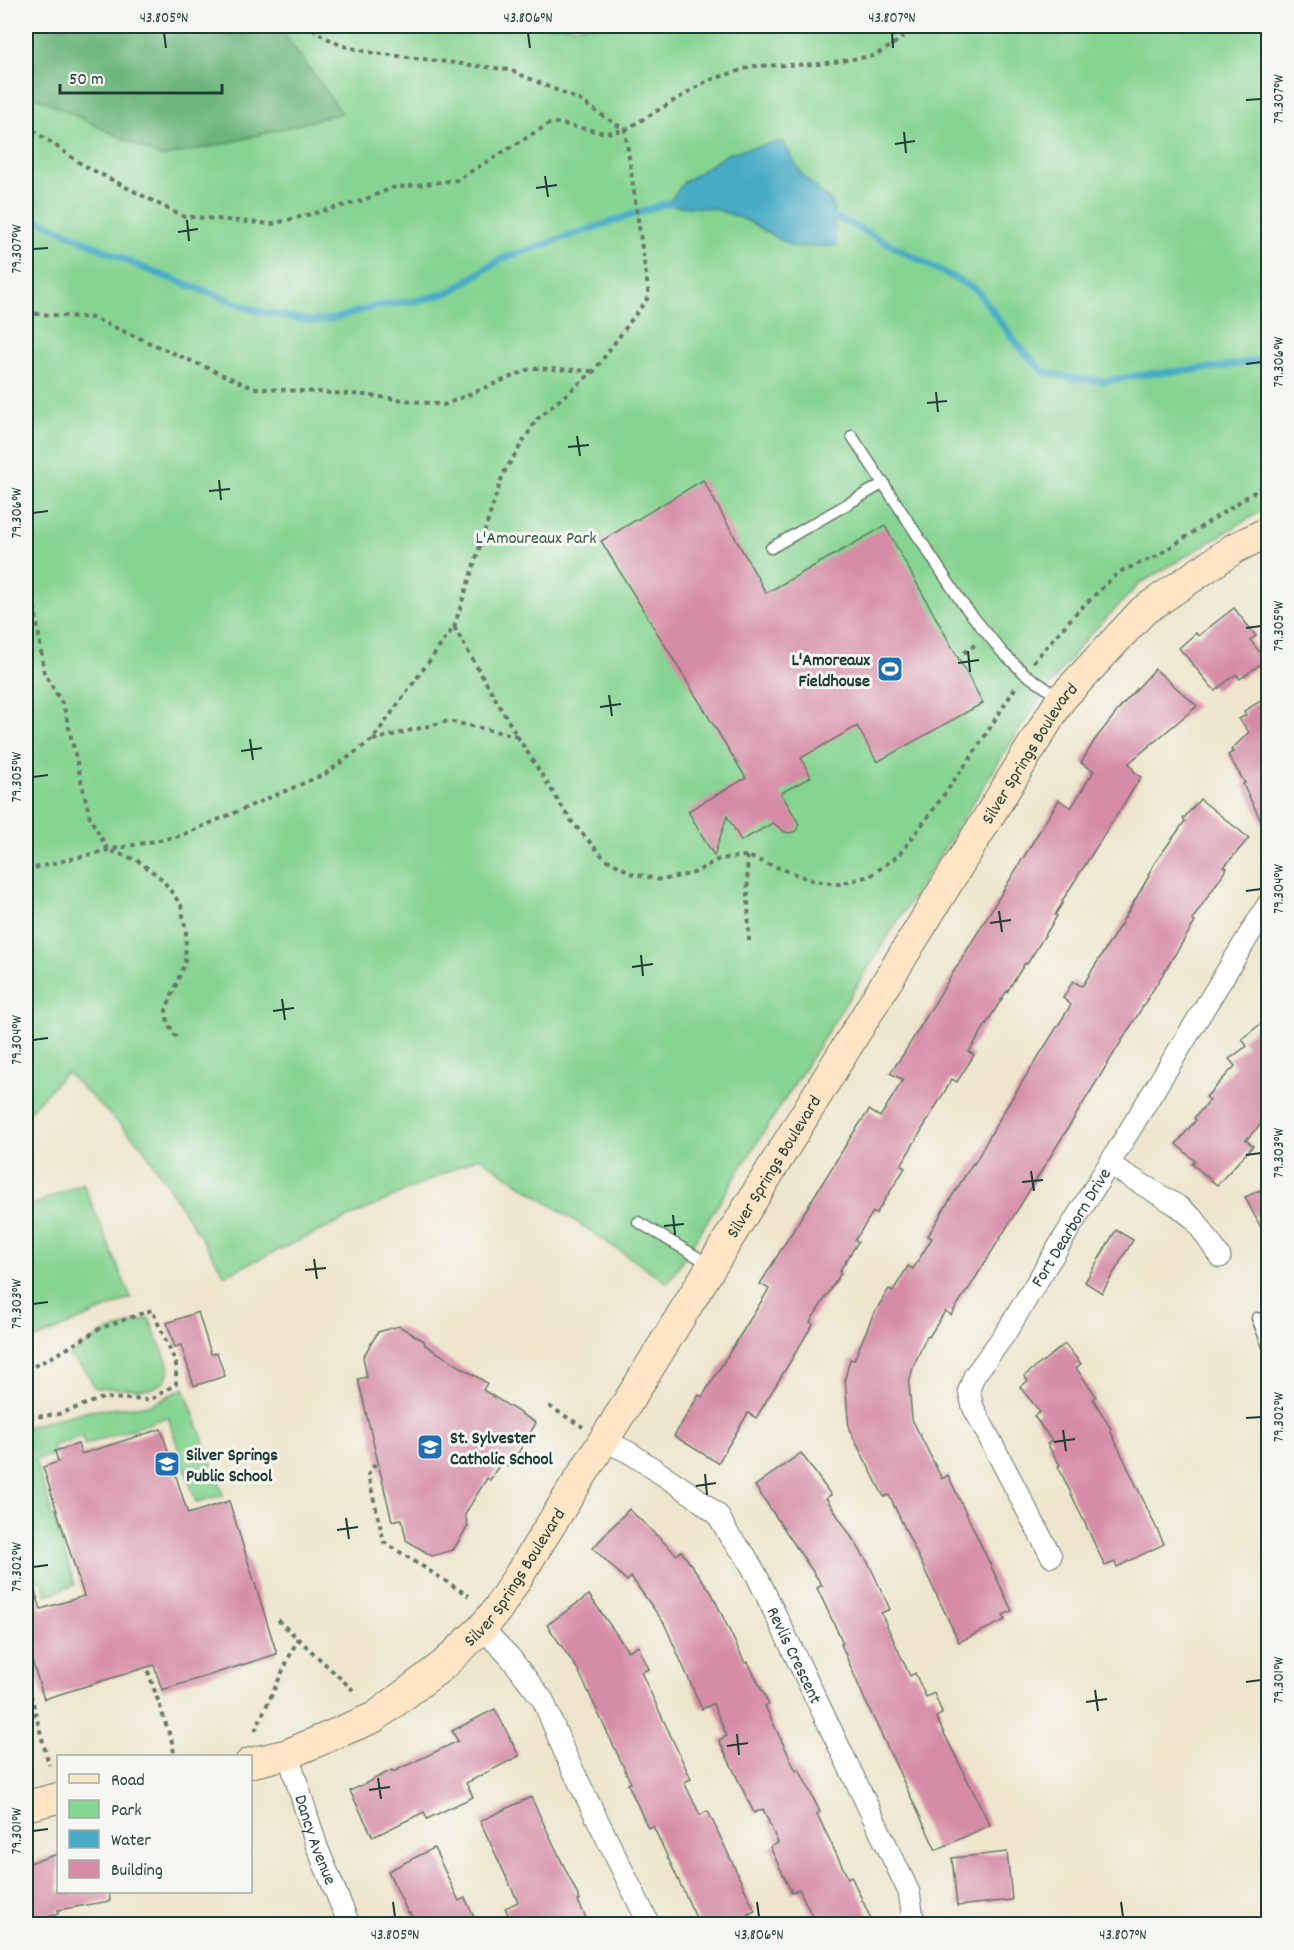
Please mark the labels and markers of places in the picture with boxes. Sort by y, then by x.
place label: L'Amoreaux Fieldhouse [791,649,870,695]
sports icon: L'Amoreaux Fieldhouse [875,654,905,684]
place label: St. Sylvester Catholic School [450,1427,554,1473]
school or university icon: St. Sylvester Catholic School [415,1432,445,1462]
place label: Silver Springs Public School [186,1444,278,1490]
school or university icon: Silver Springs Public School [152,1449,182,1479]

